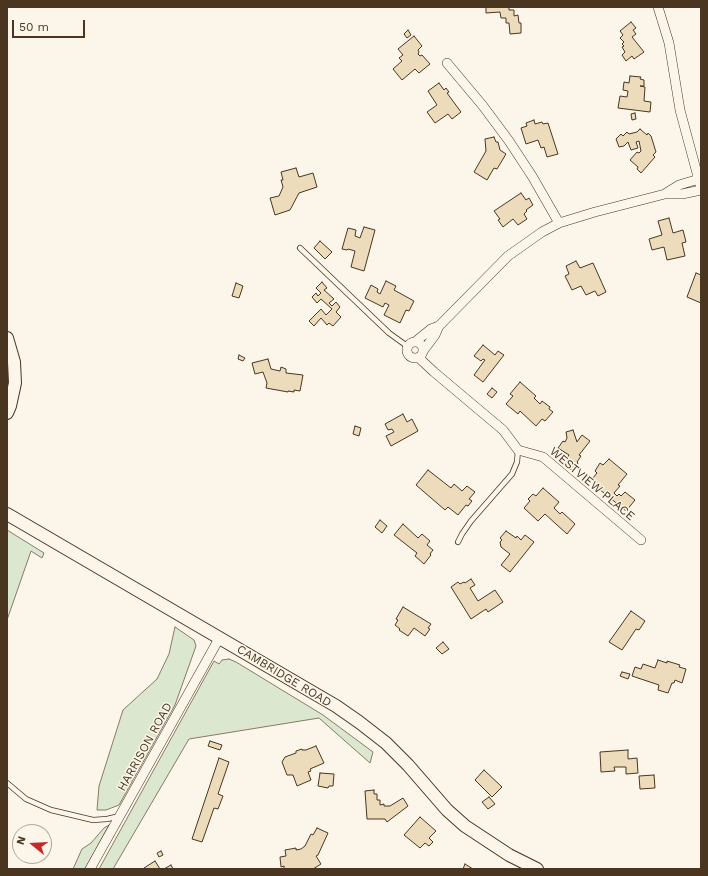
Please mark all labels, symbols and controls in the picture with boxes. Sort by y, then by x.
scale bar [14,12,87,38]
text: 50 m [19,20,49,34]
street label: WESTVIEW PLACE [547,444,637,524]
street label: CAMBRIDGE ROAD [234,642,334,710]
street label: HARRISON ROAD [115,700,175,794]
north arrow [12,824,52,864]
text: N [14,835,29,846]

